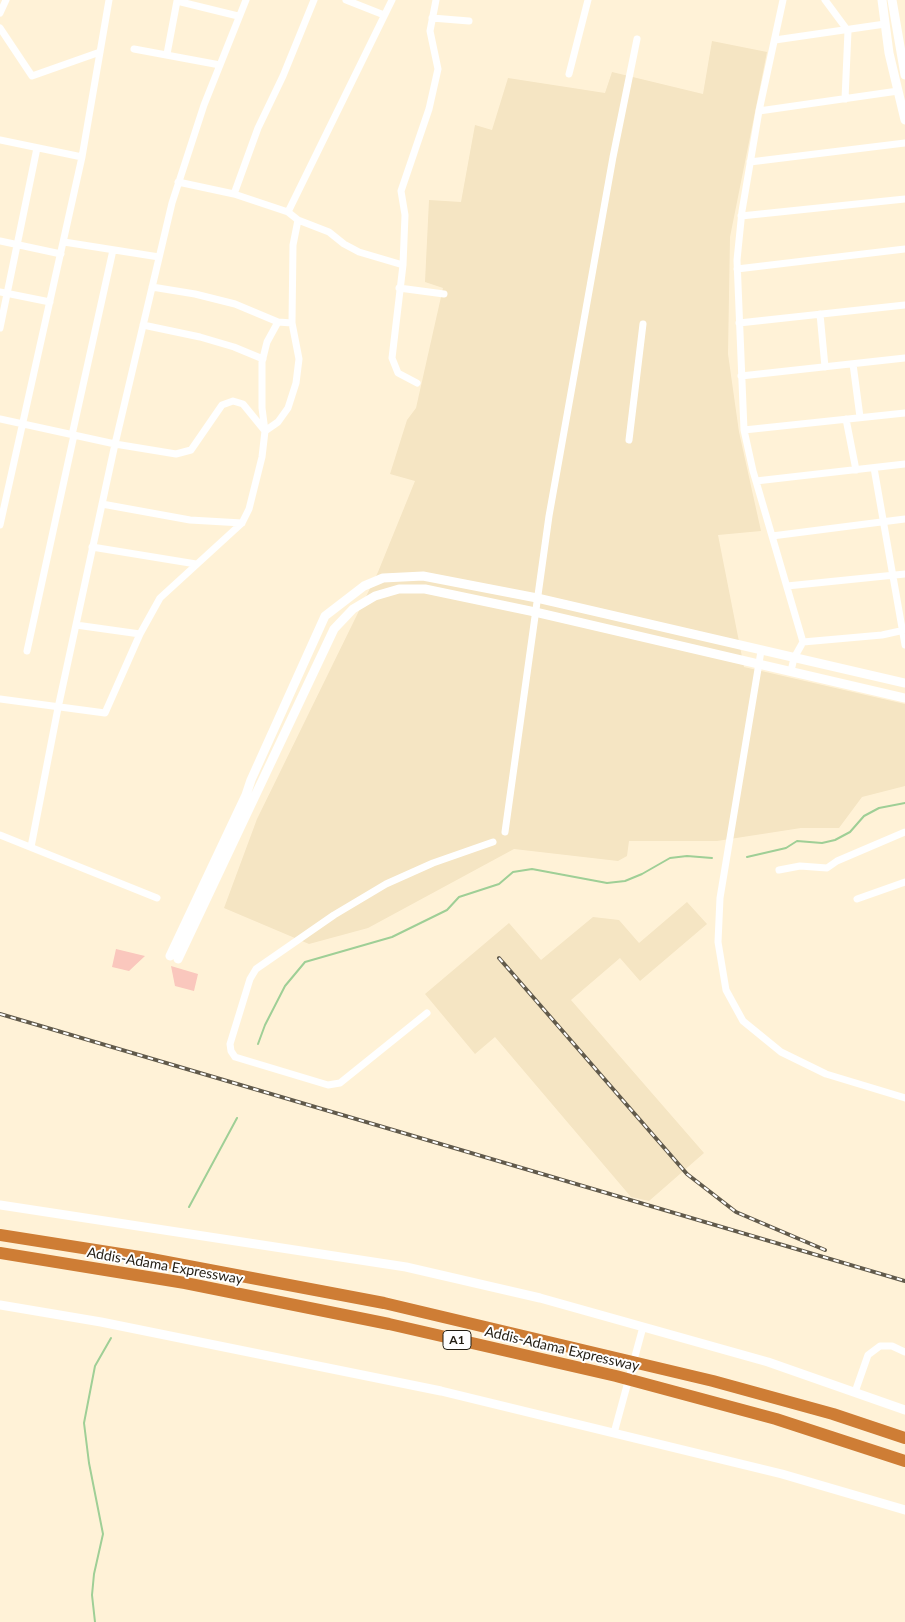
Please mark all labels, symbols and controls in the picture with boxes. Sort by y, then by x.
street label: Addis-Adama Expressway [86,1244,244,1288]
street label: Addis-Adama Expressway [483,1323,641,1375]
road number: A1 [443,1330,471,1350]

